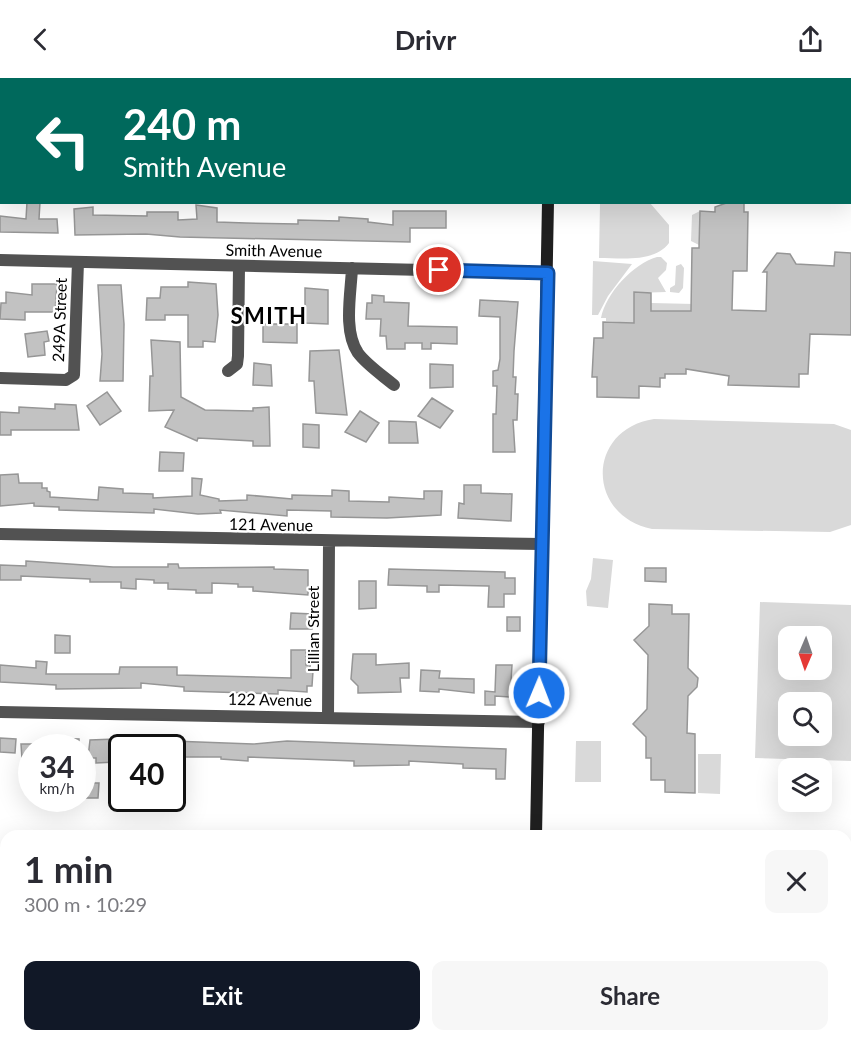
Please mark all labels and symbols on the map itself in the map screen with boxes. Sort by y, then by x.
street label: Smith Avenue [225,240,323,260]
pin [413,244,464,295]
street label: 249A Street [48,277,70,362]
district label: SMITH [230,302,308,329]
street label: 121 Avenue [229,514,313,534]
street label: Lillian Street [303,585,322,672]
north arrow [778,626,832,680]
position arrow [507,661,571,725]
street label: 122 Avenue [228,689,312,709]
speed limit sign: 40 [108,734,186,812]

